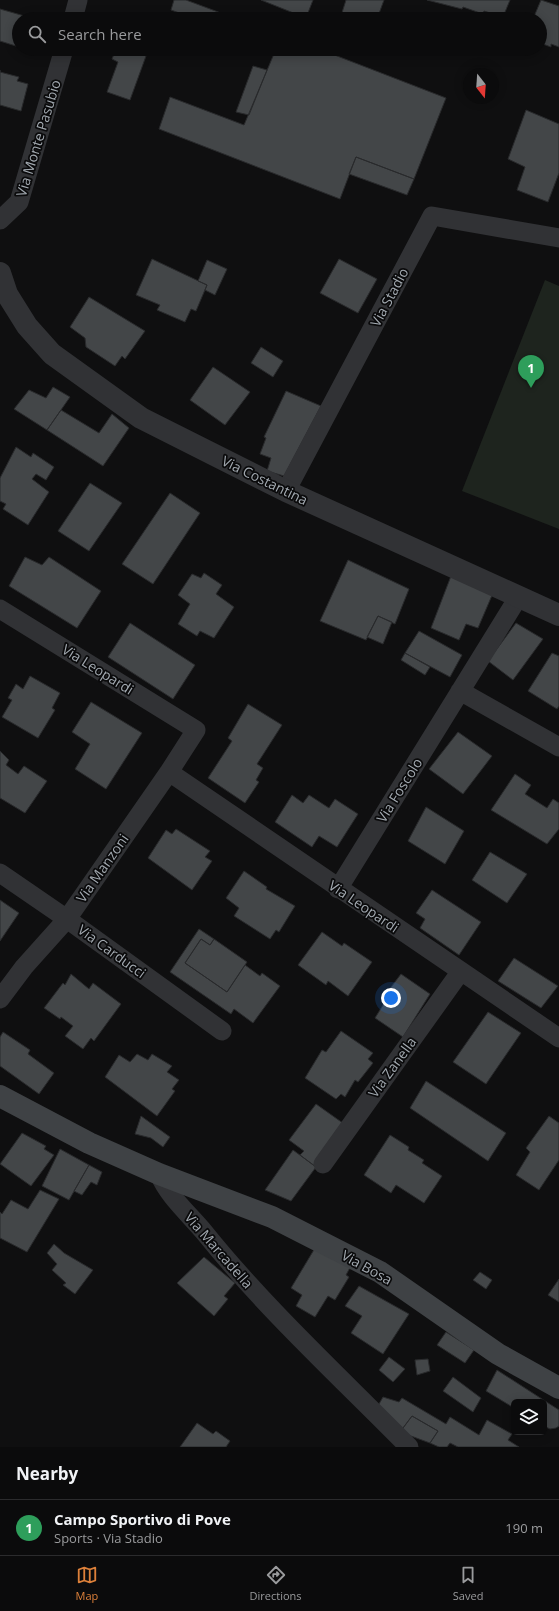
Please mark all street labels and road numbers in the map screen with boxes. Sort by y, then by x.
street label: Via Monte Pasubio [11,77,65,199]
street label: Via Stadio [366,264,412,330]
street label: Via Costantina [219,451,311,509]
street label: Via Leopardi [59,639,137,699]
street label: Via Foscolo [372,754,426,826]
street label: Via Manzoni [71,830,133,906]
street label: Via Leopardi [325,875,403,937]
street label: Via Carducci [74,920,150,982]
street label: Via Zanella [364,1033,420,1101]
street label: Via Marcadella [181,1208,257,1292]
street label: Via Bosa [338,1245,396,1289]

